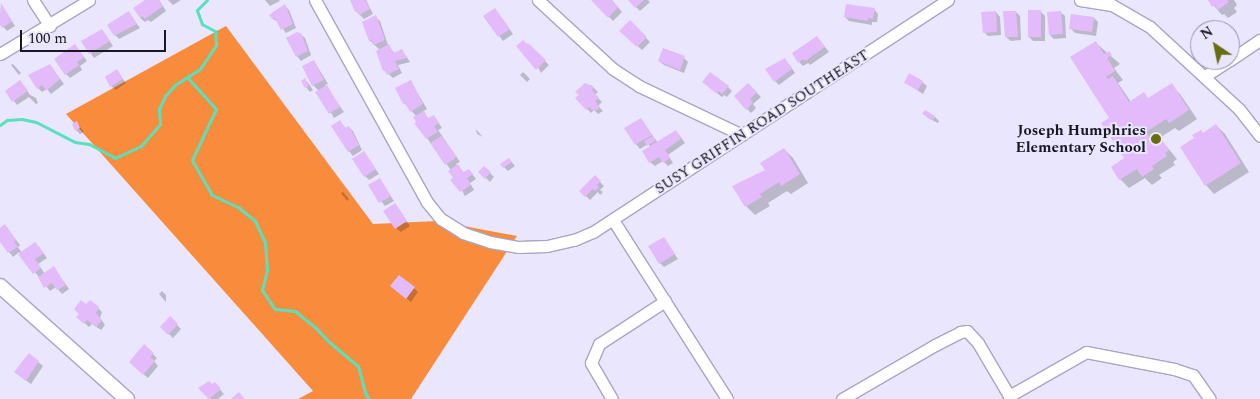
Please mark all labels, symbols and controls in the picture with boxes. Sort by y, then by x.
scale bar [22,20,169,52]
north arrow [1190,20,1240,70]
text: N [1196,21,1218,45]
text: 100 m [28,27,67,50]
street label: SUSY GRIFFIN ROAD SOUTHEAST [652,46,872,198]
place label: Joseph Humphries Elementary School [1016,121,1146,156]
marker: Joseph Humphries Elementary School [1150,133,1162,145]

